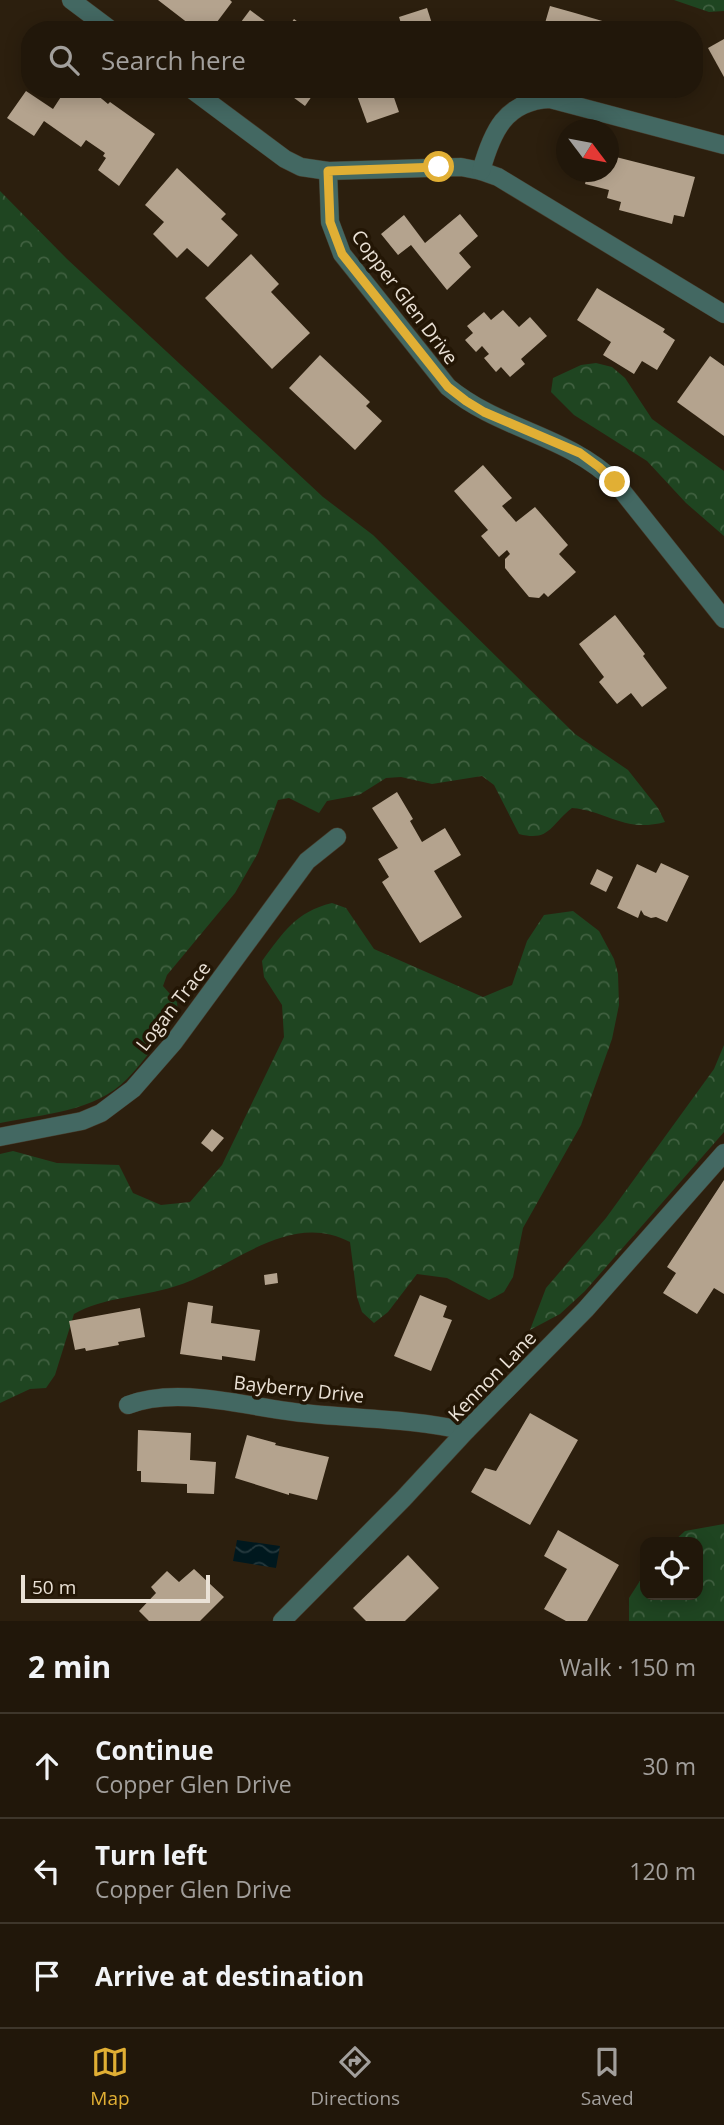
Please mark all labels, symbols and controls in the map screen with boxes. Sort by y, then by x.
search box [21,21,703,98]
icon: search [45,41,83,79]
text: Search here [101,42,246,78]
north arrow [556,119,619,182]
route start [423,151,454,182]
street label: Copper Glen Drive [346,224,464,370]
route end [599,466,630,497]
street label: Logan Trace [130,956,216,1056]
street label: Kennon Lane [442,1325,542,1427]
street label: Bayberry Drive [232,1369,366,1409]
map controls [640,1537,703,1600]
button: locate [640,1537,703,1600]
scale bar [21,1572,210,1604]
text: 50 m [32,1574,76,1600]
text: 2 min [28,1646,111,1687]
text: Walk · 150 m [559,1651,696,1683]
text: Continue [95,1732,214,1768]
icon: ahead [28,1747,66,1785]
text: 30 m [642,1750,696,1782]
text: Copper Glen Drive [95,1768,292,1800]
text: Turn left [95,1837,207,1873]
icon: left [28,1852,66,1890]
text: 120 m [629,1855,696,1887]
text: Copper Glen Drive [95,1873,292,1905]
icon: arrive [28,1957,66,1995]
text: Arrive at destination [95,1958,364,1994]
tab: Map [90,2043,130,2111]
tab: Directions [310,2043,400,2111]
tab: Saved [581,2043,634,2111]

